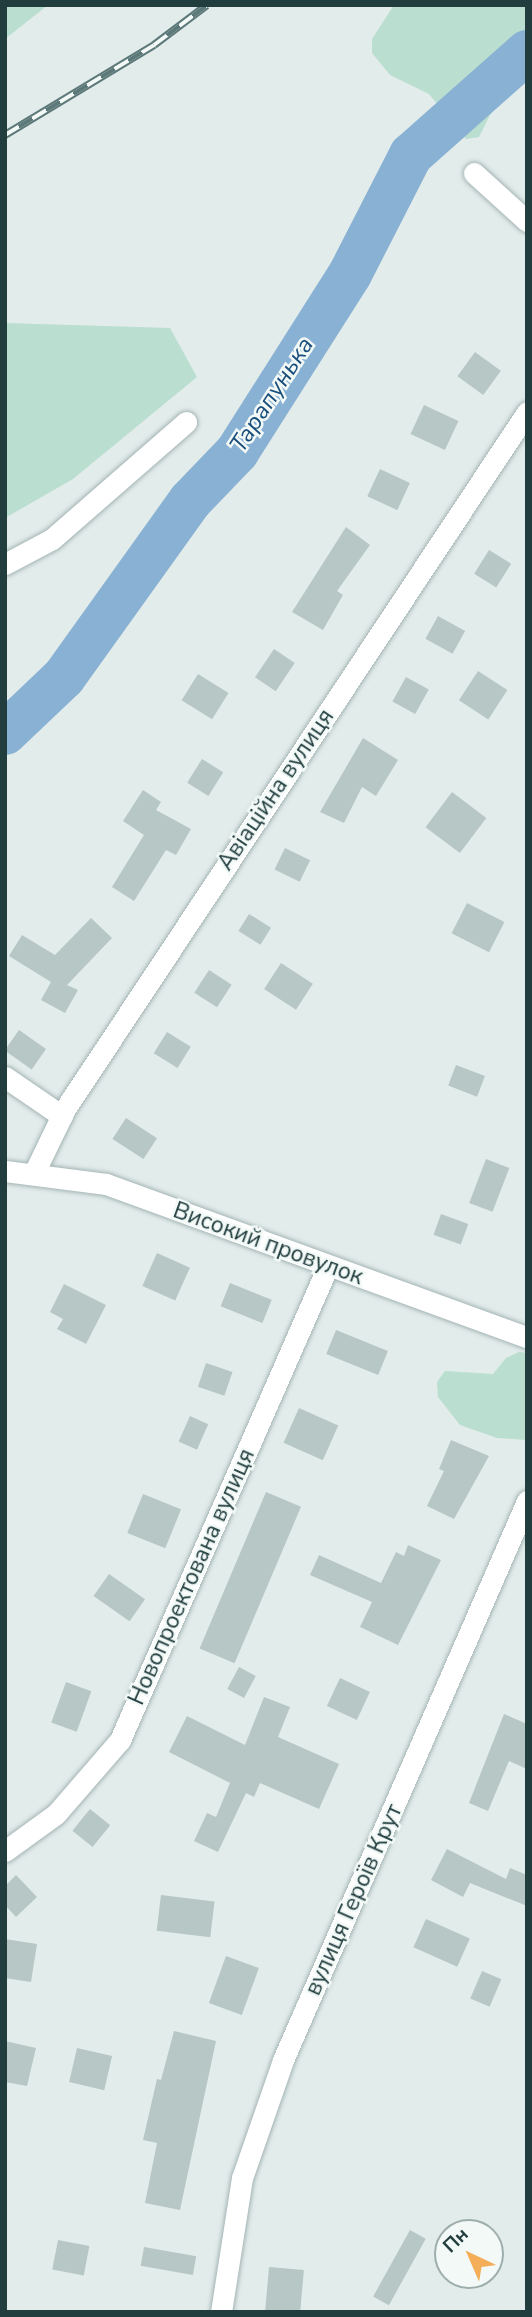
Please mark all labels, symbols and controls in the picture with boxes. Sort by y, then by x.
water label: Тарапунька [224,332,320,458]
street label: Авіаційна вулиця [212,704,340,876]
street label: Високий провулок [169,1197,367,1291]
street label: Новопроектована вулиця [123,1445,261,1709]
street label: вулиця Героїв Крут [299,1800,409,2000]
north arrow [434,2219,504,2289]
text: Пн [437,2222,474,2259]

